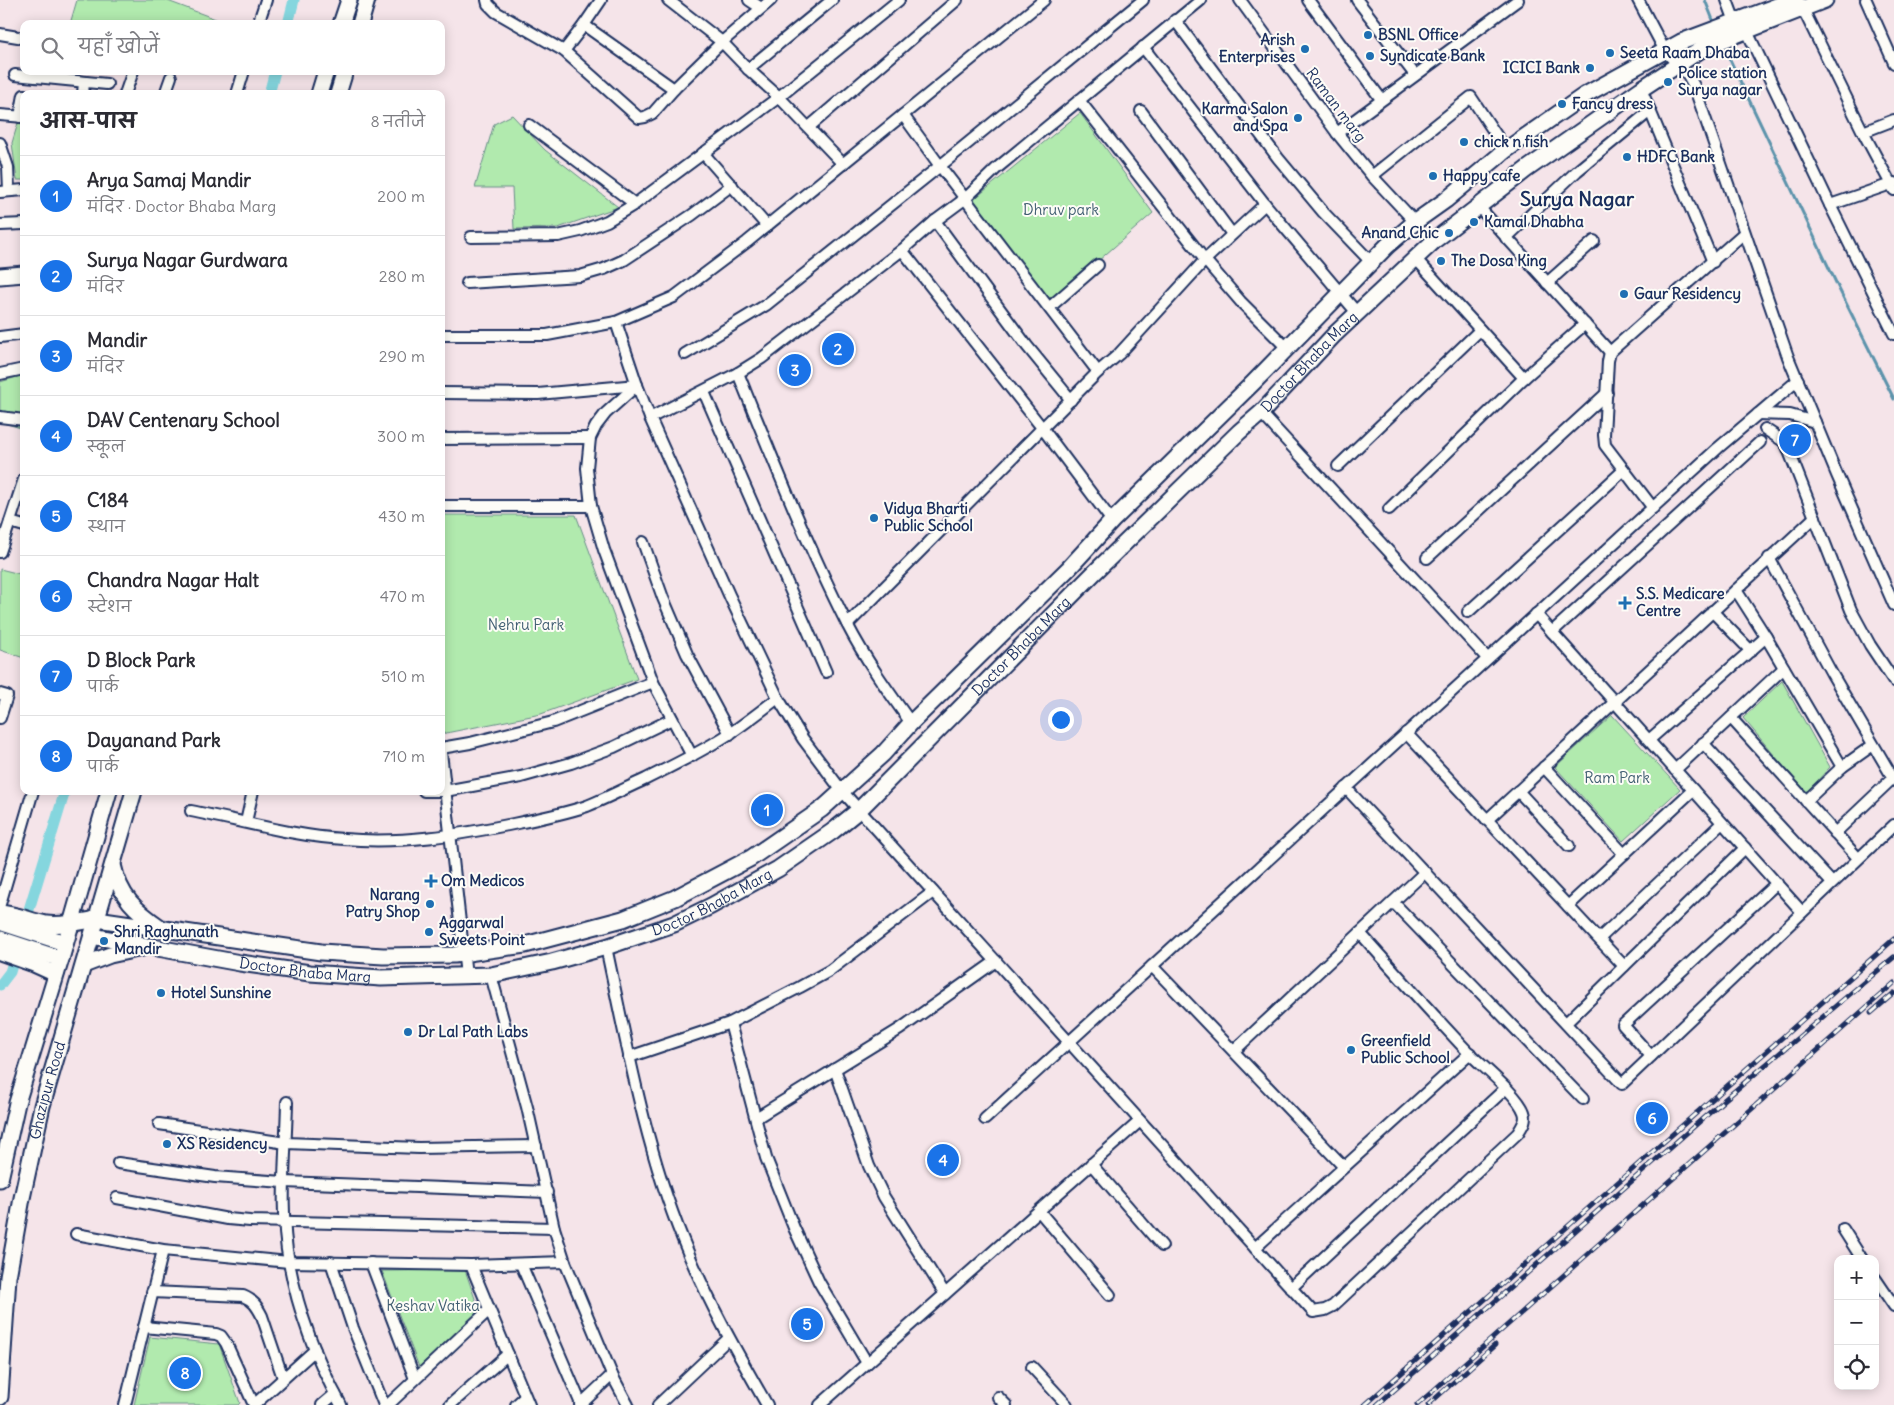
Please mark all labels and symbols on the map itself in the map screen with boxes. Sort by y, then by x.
place label: BSNL Office [1378,25,1459,44]
marker: BSNL Office [1362,29,1374,41]
place label: Arish Enterprises [1219,30,1295,67]
marker: Arish Enterprises [1299,43,1311,55]
place label: Seeta Raam Dhaba [1620,43,1750,62]
place label: Syndicate Bank [1380,46,1485,66]
marker: Seeta Raam Dhaba [1604,47,1616,59]
marker: Syndicate Bank [1364,50,1376,62]
place label: ICICI Bank [1503,58,1580,77]
marker: ICICI Bank [1584,62,1596,74]
place label: Police station Surya nagar [1678,63,1767,100]
street label: Raman marg [1302,64,1370,146]
marker: Police station Surya nagar [1662,76,1674,88]
place label: Fancy dress [1572,94,1653,114]
marker: Fancy dress [1556,98,1568,110]
place label: Karma Salon and Spa [1201,99,1288,136]
marker: Karma Salon and Spa [1292,112,1304,124]
place label: chick n fish [1474,132,1549,151]
marker: chick n fish [1458,136,1470,148]
place label: HDFC Bank [1637,147,1715,166]
marker: HDFC Bank [1621,151,1633,163]
place label: Happy cafe [1443,166,1520,186]
marker: Happy cafe [1427,170,1439,182]
district label: Surya Nagar [1520,186,1635,211]
park label: Dhruv park [1023,200,1099,219]
place label: Kamal Dhabha [1484,212,1584,231]
marker: Kamal Dhabha [1468,216,1480,228]
place label: Anand Chic [1362,223,1439,242]
marker: Anand Chic [1443,227,1455,239]
place label: The Dosa King [1451,251,1547,271]
marker: The Dosa King [1435,255,1447,267]
place label: Gaur Residency [1634,284,1741,304]
marker: Gaur Residency [1618,288,1630,300]
street label: Doctor Bhaba Marg [1257,307,1362,416]
pin: 2 [822,330,854,368]
pin: 3 [779,351,811,389]
pin: 7 [1779,421,1811,459]
place label: Vidya Bharti Public School [884,499,973,535]
marker: Vidya Bharti Public School [868,512,880,524]
place label: S.S. Medicare Centre [1636,584,1725,620]
street label: Doctor Bhaba Marg [968,592,1074,700]
marker: S.S. Medicare Centre [1618,596,1632,610]
park label: Nehru Park [488,615,565,634]
your location [1048,707,1074,733]
park label: Ram Park [1584,768,1650,787]
pin: 1 [751,791,783,829]
street label: Doctor Bhaba Marg [649,864,775,940]
place label: Om Medicos [441,871,525,890]
marker: Om Medicos [425,875,437,887]
place label: Narang Patry Shop [346,885,420,922]
marker: Narang Patry Shop [424,898,436,910]
place label: Aggarwal Sweets Point [439,913,526,949]
place label: Shri Raghunath Mandir [114,922,219,958]
marker: Aggarwal Sweets Point [423,926,435,938]
marker: Shri Raghunath Mandir [98,935,110,947]
street label: Doctor Bhaba Marg [238,953,372,986]
place label: Hotel Sunshine [171,983,271,1002]
marker: Hotel Sunshine [155,987,167,999]
place label: Dr Lal Path Labs [418,1022,528,1041]
marker: Dr Lal Path Labs [402,1026,414,1038]
place label: Greenfield Public School [1361,1031,1450,1067]
street label: Ghazipur Road [25,1039,69,1141]
marker: Greenfield Public School [1345,1044,1357,1056]
pin: 6 [1636,1099,1668,1137]
place label: XS Residency [177,1134,267,1154]
marker: XS Residency [161,1138,173,1150]
pin: 4 [927,1141,959,1179]
park label: Keshav Vatika [386,1296,480,1315]
pin: 5 [791,1305,823,1343]
pin: 8 [169,1354,201,1392]

